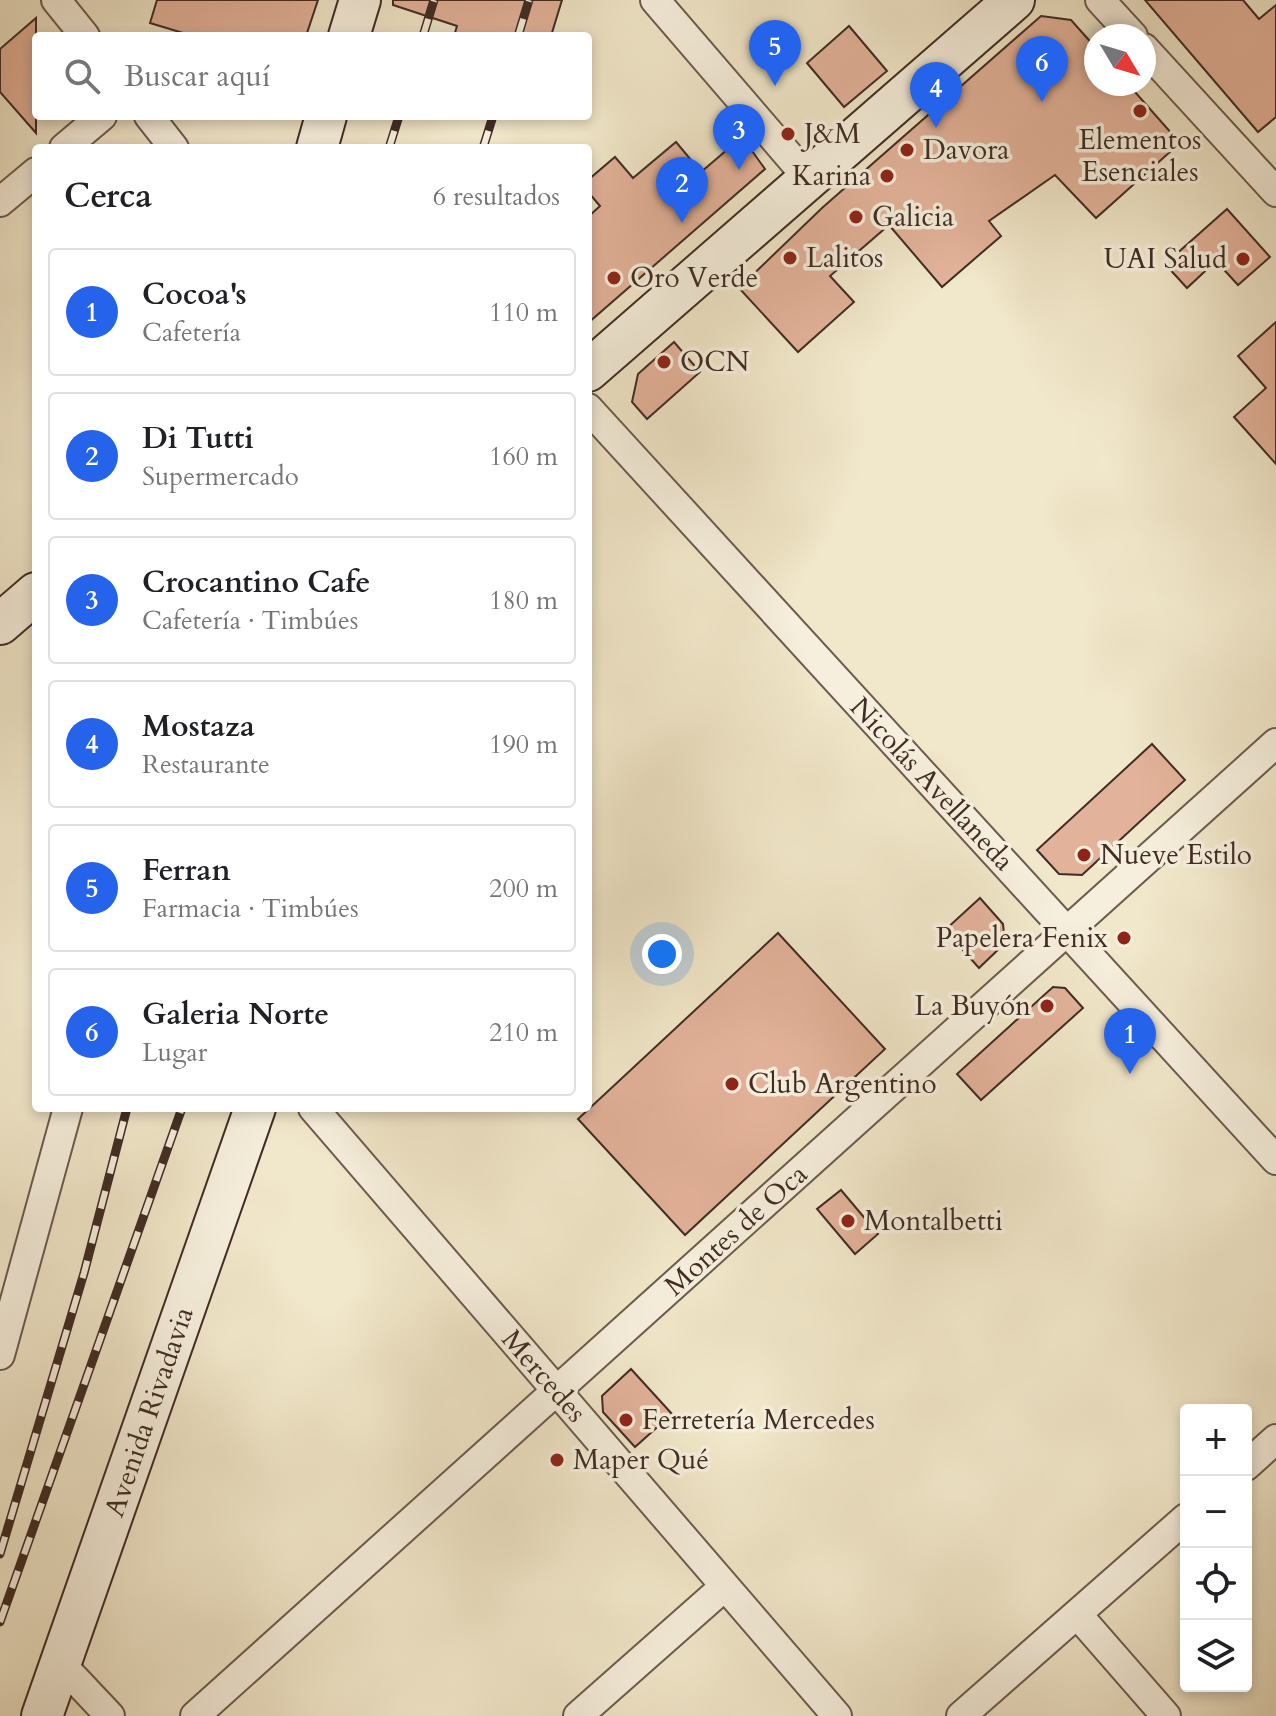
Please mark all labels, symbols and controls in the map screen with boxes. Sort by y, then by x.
pin: 5 [749,20,801,86]
north arrow [1084,24,1156,96]
search box [32,32,592,120]
pin: 6 [1016,36,1068,102]
icon: search [60,54,104,98]
text: Buscar aquí [124,56,270,97]
pin: 4 [910,62,962,128]
marker: Elementos Esenciales [1131,102,1149,120]
pin: 3 [713,104,765,170]
place label: J&M [800,115,861,153]
place label: Elementos Esenciales [1079,121,1201,191]
marker: J&M [779,125,797,143]
place label: Davora [923,131,1009,169]
marker: Davora [898,141,916,159]
pin: 2 [656,157,708,223]
place label: Karina [792,157,871,195]
marker: Karina [878,167,896,185]
text: Cerca [64,173,152,219]
text: 6 resultados [433,179,560,214]
place label: Galicia [872,198,954,236]
marker: Galicia [847,208,865,226]
place label: Lalitos [806,239,883,277]
place label: UAI Salud [1104,240,1227,278]
marker: Lalitos [781,249,799,267]
marker: UAI Salud [1234,250,1252,268]
place label: Oro Verde [630,259,758,297]
marker: Oro Verde [605,269,623,287]
text: Cocoa's [142,274,247,315]
text: 1 [85,295,99,330]
text: 110 m [489,295,558,330]
text: Cafetería [142,315,241,350]
place label: OCN [680,343,750,381]
marker: OCN [655,353,673,371]
text: Di Tutti [142,418,254,459]
text: 2 [85,439,99,474]
text: 160 m [489,439,558,474]
text: Supermercado [142,459,299,494]
text: Crocantino Cafe [142,562,370,603]
text: 3 [85,583,99,618]
text: 180 m [489,583,558,618]
text: Cafetería · Timbúes [142,603,359,638]
street label: Nicolás Avellaneda [842,689,1022,879]
text: Mostaza [142,706,255,747]
text: 4 [85,727,99,762]
text: 190 m [489,727,558,762]
text: Restaurante [142,747,270,782]
place label: Nueve Estilo [1100,836,1252,874]
marker: Nueve Estilo [1075,846,1093,864]
text: Ferran [142,850,231,891]
text: 5 [85,871,99,906]
text: 200 m [489,871,558,906]
text: Farmacia · Timbúes [142,891,359,926]
place label: Papelera Fenix [936,919,1108,957]
marker: Papelera Fenix [1115,929,1133,947]
your location [642,934,682,974]
place label: La Buyón [914,987,1031,1025]
text: Galeria Norte [142,994,329,1035]
marker: La Buyón [1038,997,1056,1015]
pin: 1 [1104,1008,1156,1074]
text: 6 [85,1015,99,1050]
text: 210 m [489,1015,558,1050]
text: Lugar [142,1035,207,1070]
place label: Club Argentino [748,1065,937,1103]
marker: Club Argentino [723,1075,741,1093]
street label: Montes de Oca [656,1156,816,1304]
place label: Montalbetti [864,1202,1003,1240]
marker: Montalbetti [839,1212,857,1230]
street label: Avenida Rivadavia [95,1302,203,1522]
street label: Mercedes [493,1321,595,1431]
place label: Ferretería Mercedes [642,1401,875,1439]
map controls [1180,1404,1252,1692]
button: + [1180,1404,1252,1476]
marker: Ferretería Mercedes [617,1411,635,1429]
place label: Maper Qué [573,1441,709,1479]
marker: Maper Qué [548,1451,566,1469]
button: − [1180,1476,1252,1548]
button: locate [1180,1548,1252,1620]
button: layers [1180,1620,1252,1692]

